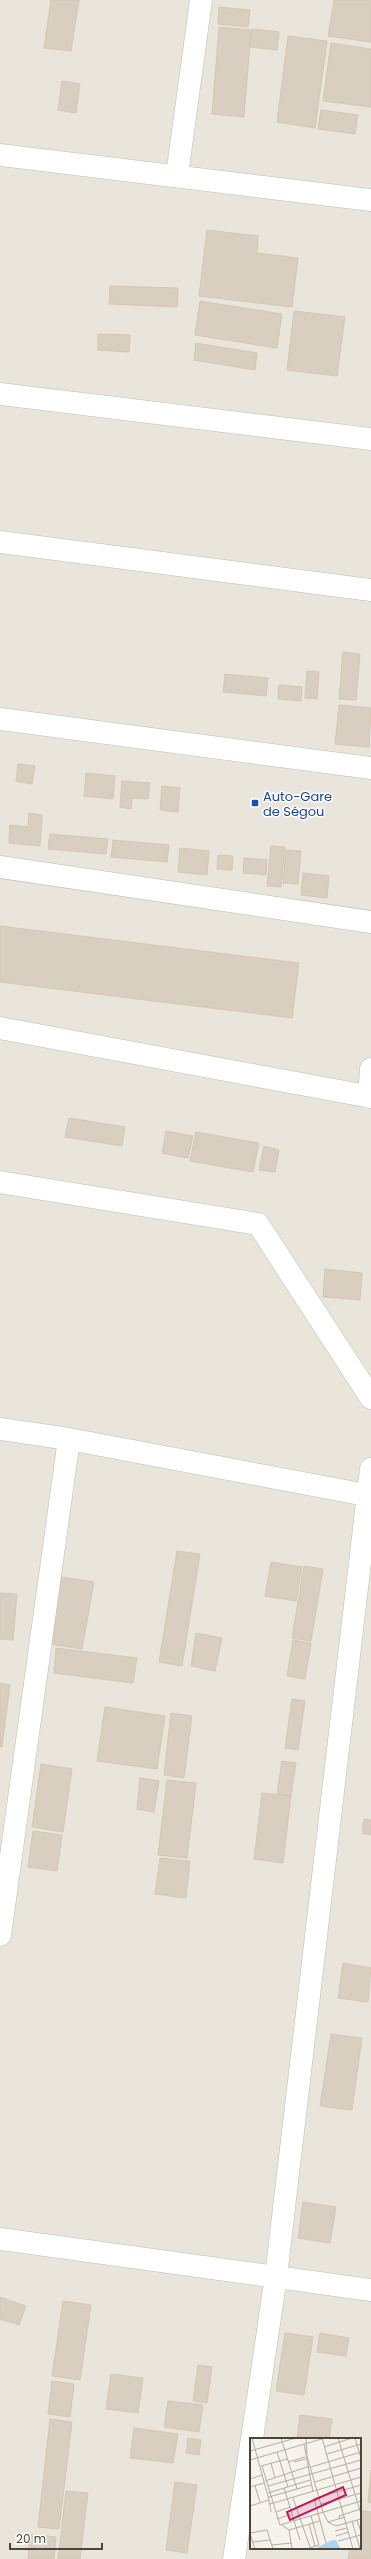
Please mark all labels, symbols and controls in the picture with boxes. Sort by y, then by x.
place label: Auto-Gare de Ségou [263,787,332,821]
marker: Auto-Gare de Ségou [250,798,260,808]
inset map [250,2438,361,2549]
scale bar [10,2525,102,2551]
text: 20 m [16,2530,46,2547]

